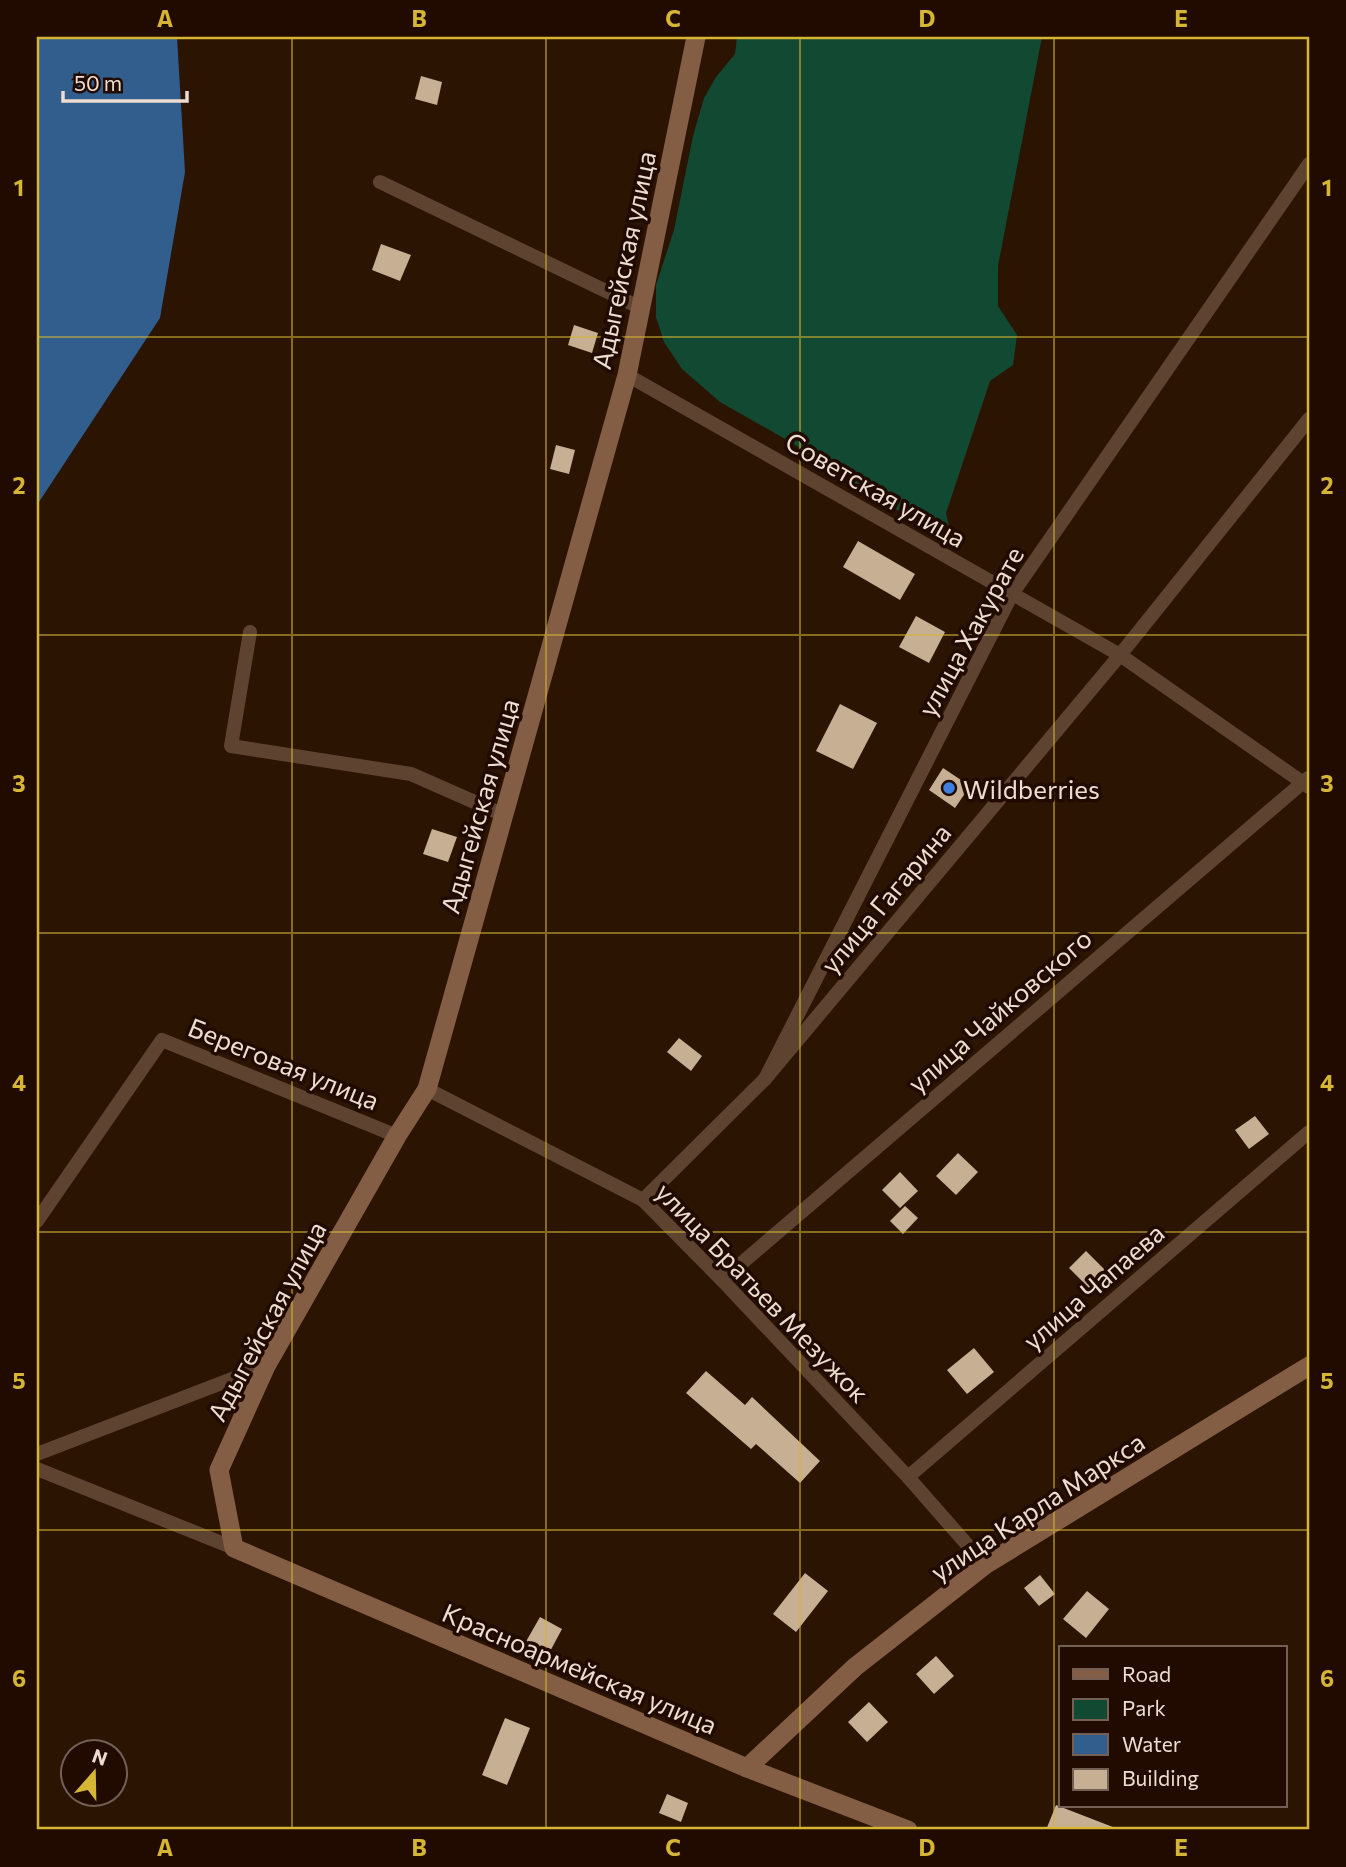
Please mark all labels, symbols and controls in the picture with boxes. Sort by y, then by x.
text: A [157,4,174,32]
text: B [411,4,427,32]
text: C [665,4,681,32]
text: D [919,4,936,32]
text: E [1174,4,1188,32]
scale bar [63,60,187,104]
text: 50 m [74,70,122,95]
street label: Адыгейская улица [585,148,661,372]
text: 1 [14,173,24,201]
text: 1 [1322,173,1332,201]
street label: Советская улица [780,425,972,553]
text: 2 [12,471,26,499]
text: 2 [1320,471,1334,499]
street label: улица Хакурате [911,541,1029,721]
street label: Адыгейская улица [434,695,524,917]
text: 3 [12,769,26,797]
text: 3 [1320,769,1334,797]
place label: Wildberries [963,773,1100,804]
marker: Wildberries [941,780,957,796]
street label: улица Гагарина [814,817,956,979]
street label: улица Чайковского [901,922,1097,1098]
street label: Береговая улица [184,1011,384,1115]
text: 4 [12,1068,26,1096]
text: 4 [1320,1068,1334,1096]
street label: улица Братьев Мезужок [650,1176,876,1408]
street label: Адыгейская улица [200,1216,332,1426]
street label: улица Чапаева [1016,1216,1170,1356]
text: 5 [12,1366,26,1394]
text: 5 [1320,1366,1334,1394]
street label: улица Карла Маркса [924,1425,1150,1587]
street label: Красноармейская улица [438,1596,722,1740]
legend [1059,1646,1286,1808]
text: Road [1122,1661,1171,1686]
text: 6 [12,1664,26,1692]
text: 6 [1320,1664,1334,1692]
text: Park [1122,1695,1166,1720]
text: Water [1122,1731,1181,1756]
north arrow [60,1738,130,1808]
text: N [89,1743,111,1770]
text: Building [1122,1765,1199,1790]
text: A [157,1833,174,1861]
text: B [411,1833,427,1861]
text: C [665,1833,681,1861]
text: D [919,1833,936,1861]
text: E [1174,1833,1188,1861]

